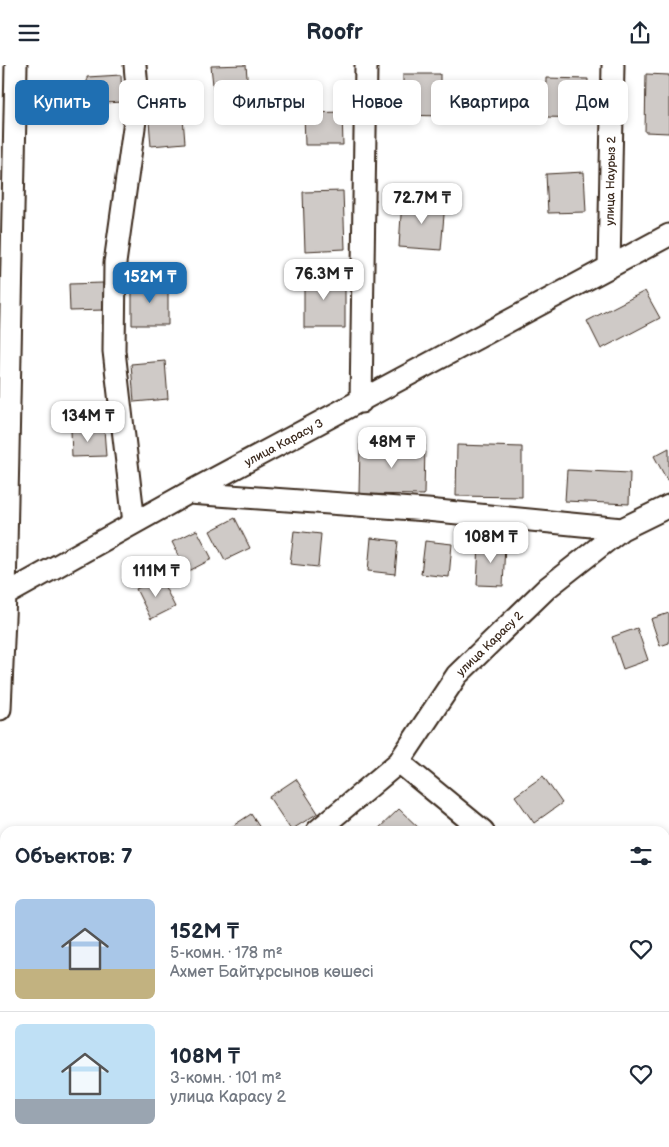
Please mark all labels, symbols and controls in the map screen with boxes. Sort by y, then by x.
icon: menu [15,19,43,47]
text: Roofr [306,19,363,46]
icon: share [626,19,654,47]
chip: Купить [15,80,109,125]
chip: Снять [119,80,204,125]
chip: Фильтры [214,80,323,125]
chip: Новое [333,80,421,125]
chip: Квартира [431,80,548,125]
chip: Дом [558,80,628,125]
street label: улица Наурыз 2 [603,136,619,226]
pin: 72.7M ₸ [376,183,468,225]
text: 72.7M ₸ [393,189,451,208]
pin: 76.3M ₸ [278,259,370,301]
pin: 152M ₸ [109,261,191,304]
text: 76.3M ₸ [295,265,353,284]
text: 152M ₸ [124,268,176,287]
pin: 134M ₸ [47,401,129,443]
text: 134M ₸ [62,407,114,426]
street label: улица Карасу 3 [242,416,326,470]
pin: 48M ₸ [357,427,427,469]
text: 48M ₸ [369,433,415,452]
pin: 108M ₸ [450,521,532,564]
text: 108M ₸ [464,528,518,547]
pin: 111M ₸ [115,555,197,598]
text: 111M ₸ [132,562,180,581]
street label: улица Карасу 2 [454,608,526,680]
icon: filters [627,842,655,870]
text: Объектов: 7 [15,844,133,869]
icon: home [55,919,115,979]
text: 152M ₸ [170,919,239,944]
icon: heart [627,935,655,963]
text: 5-комн. · 178 m² [170,944,283,963]
text: Ахмет Байтұрсынов көшесі [170,963,374,982]
icon: home [55,1044,115,1104]
text: 108M ₸ [170,1044,240,1069]
icon: heart [627,1060,655,1088]
text: 3-комн. · 101 m² [170,1069,282,1088]
text: улица Карасу 2 [170,1088,286,1107]

